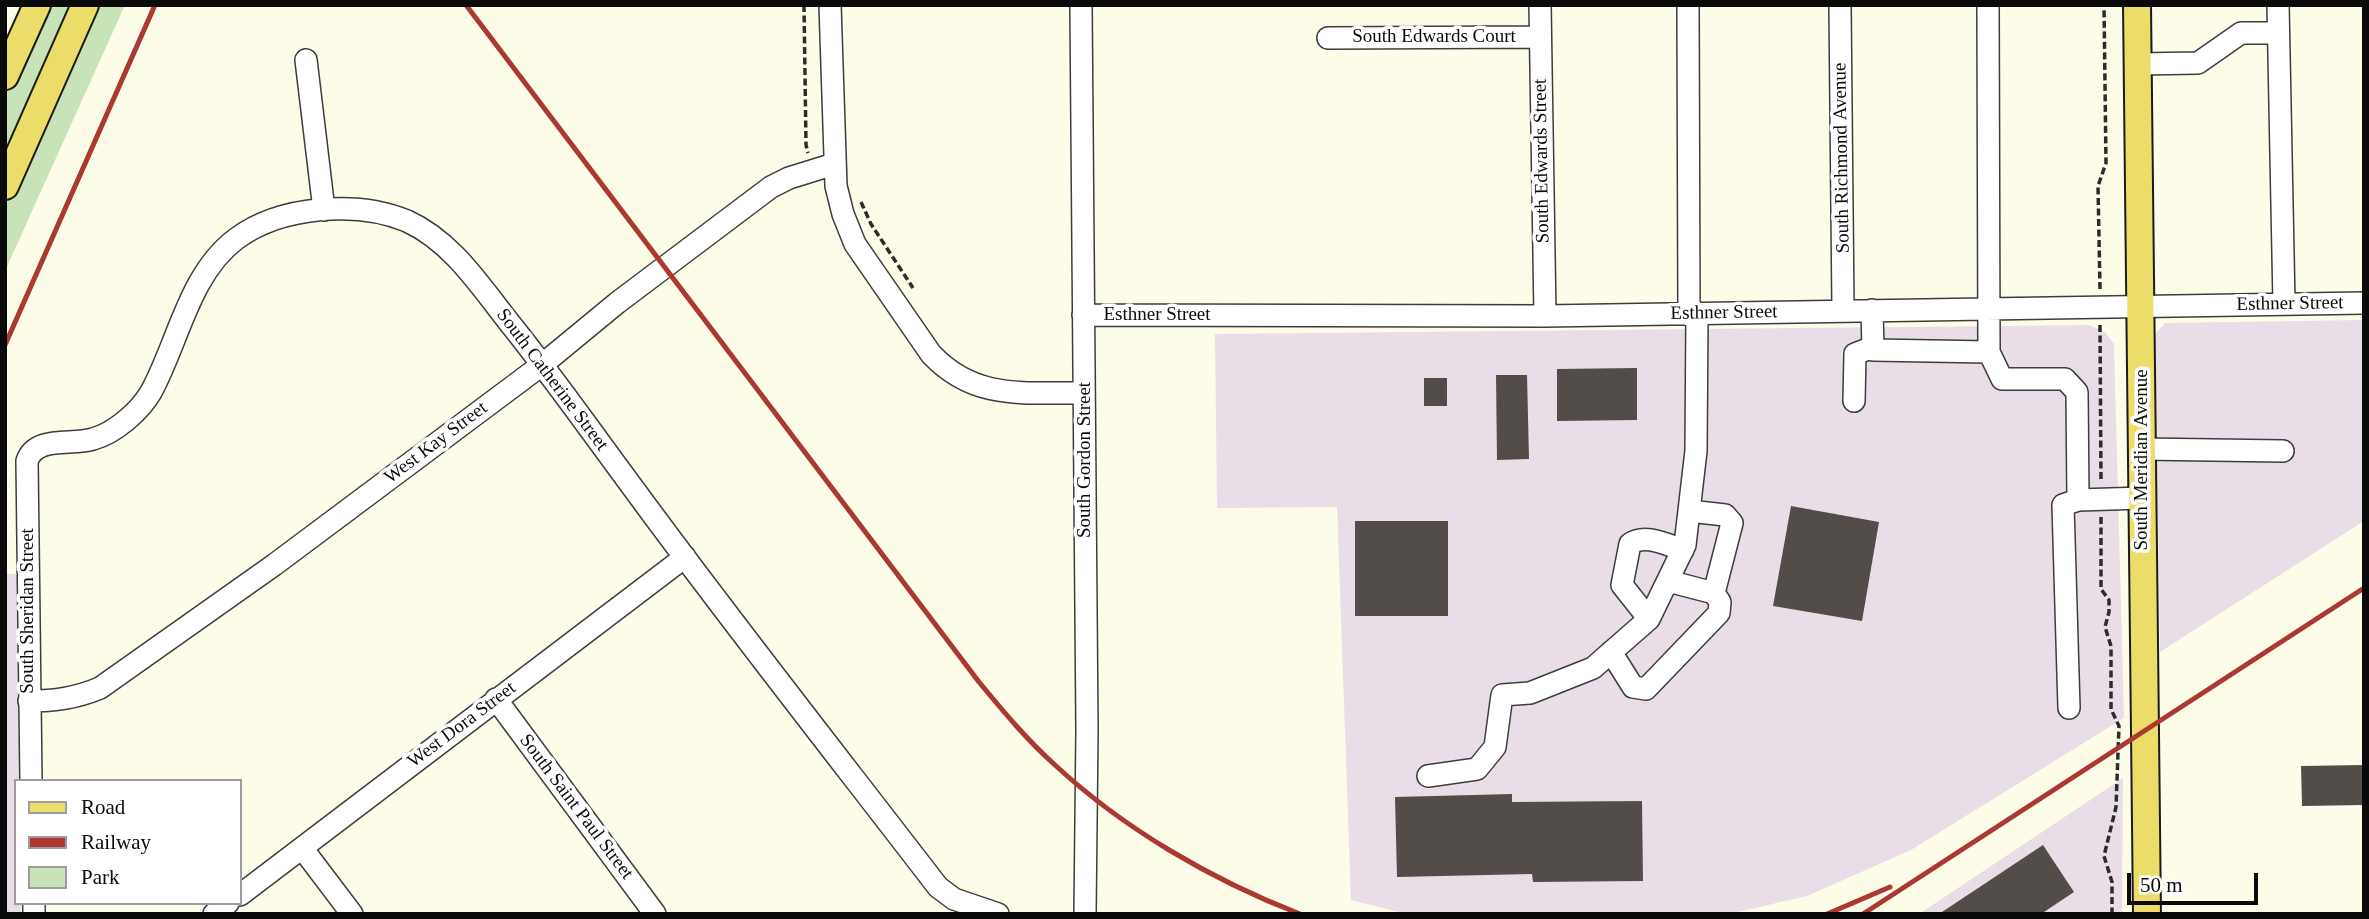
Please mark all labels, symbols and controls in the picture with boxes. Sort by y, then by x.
street label: South Edwards Court [1352,26,1516,48]
street label: South Richmond Avenue [1829,62,1855,254]
street label: South Edwards Street [1529,78,1555,244]
street label: Esthner Street [2236,292,2344,316]
street label: Esthner Street [1670,301,1778,325]
street label: South Catherine Street [491,304,613,456]
street label: Esthner Street [1103,304,1211,326]
street label: South Meridian Avenue [2131,369,2153,551]
street label: South Gordon Street [1074,382,1096,538]
street label: West Kay Street [380,397,492,489]
street label: South Sheridan Street [17,528,39,694]
street label: West Dora Street [404,677,520,773]
street label: South Saint Paul Street [514,730,638,884]
legend [14,779,242,905]
text: Road [81,795,125,819]
text: Railway [81,830,151,854]
scale bar [2131,860,2262,904]
text: Park [81,865,120,889]
text: 50 m [2140,873,2183,897]

